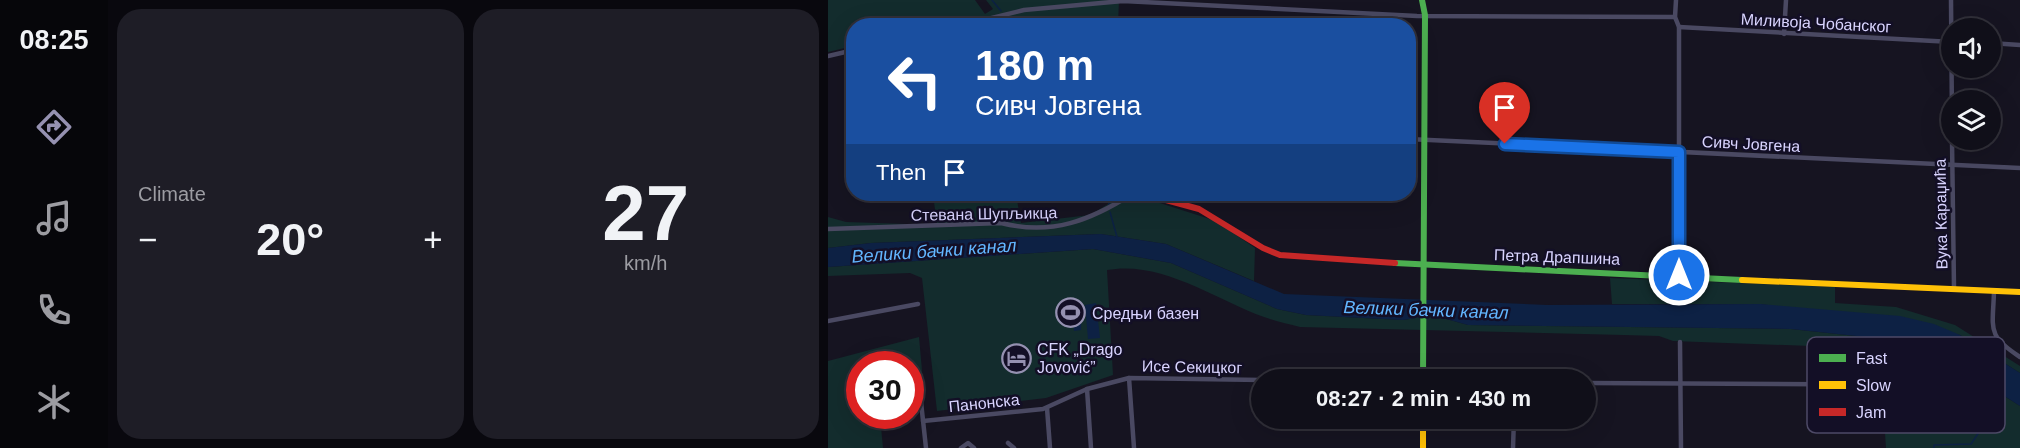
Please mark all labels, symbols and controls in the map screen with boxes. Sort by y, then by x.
street label: Миливоја Чобанског [1740,11,1892,35]
map controls [1941,18,2001,150]
button: sound [1941,18,2001,78]
text: 08:25 [19,25,89,55]
icon: left [876,42,954,120]
text: 180 m [975,42,1094,89]
pin [1479,82,1530,144]
button: layers [1941,90,2001,150]
text: Сивч Јовгена [975,91,1141,121]
icon: arrive [1488,91,1521,124]
icon: directions [33,106,75,148]
street label: Сивч Јовгена [1701,133,1801,155]
icon: arrive [938,156,971,189]
street label: Вука Караџића [1932,158,1950,270]
text: Then [876,160,926,185]
text: 27 [602,169,689,257]
text: Climate [138,183,206,205]
icon: music [33,197,75,239]
street label: Стевана Шупљикца [910,204,1058,224]
text: 20° [256,214,324,265]
text: − [138,221,157,258]
text: + [423,221,443,258]
water label: Велики бачки канал [851,235,1017,267]
position arrow [1647,243,1711,307]
street label: Петра Драпшина [1494,246,1620,268]
text: km/h [624,252,667,274]
icon: phone [33,289,75,331]
sports icon: Средњи базен [1055,297,1087,329]
water label: Велики бачки канал [1343,297,1509,323]
place label: Средњи базен [1092,305,1199,322]
legend [1807,337,2005,433]
place label: CFK „Drago Jovović” [1037,341,1122,376]
hotel icon: CFK „Drago Jovović” [1000,342,1032,374]
text: Fast [1856,350,1888,367]
speed limit sign: 30 [846,351,924,429]
street label: Исе Секицког [1142,358,1242,376]
text: Slow [1856,377,1891,394]
icon: climate [33,381,75,423]
text: 08:27 · 2 min · 430 m [1316,386,1531,411]
street label: Панонска [948,391,1020,415]
text: Jam [1856,404,1886,421]

